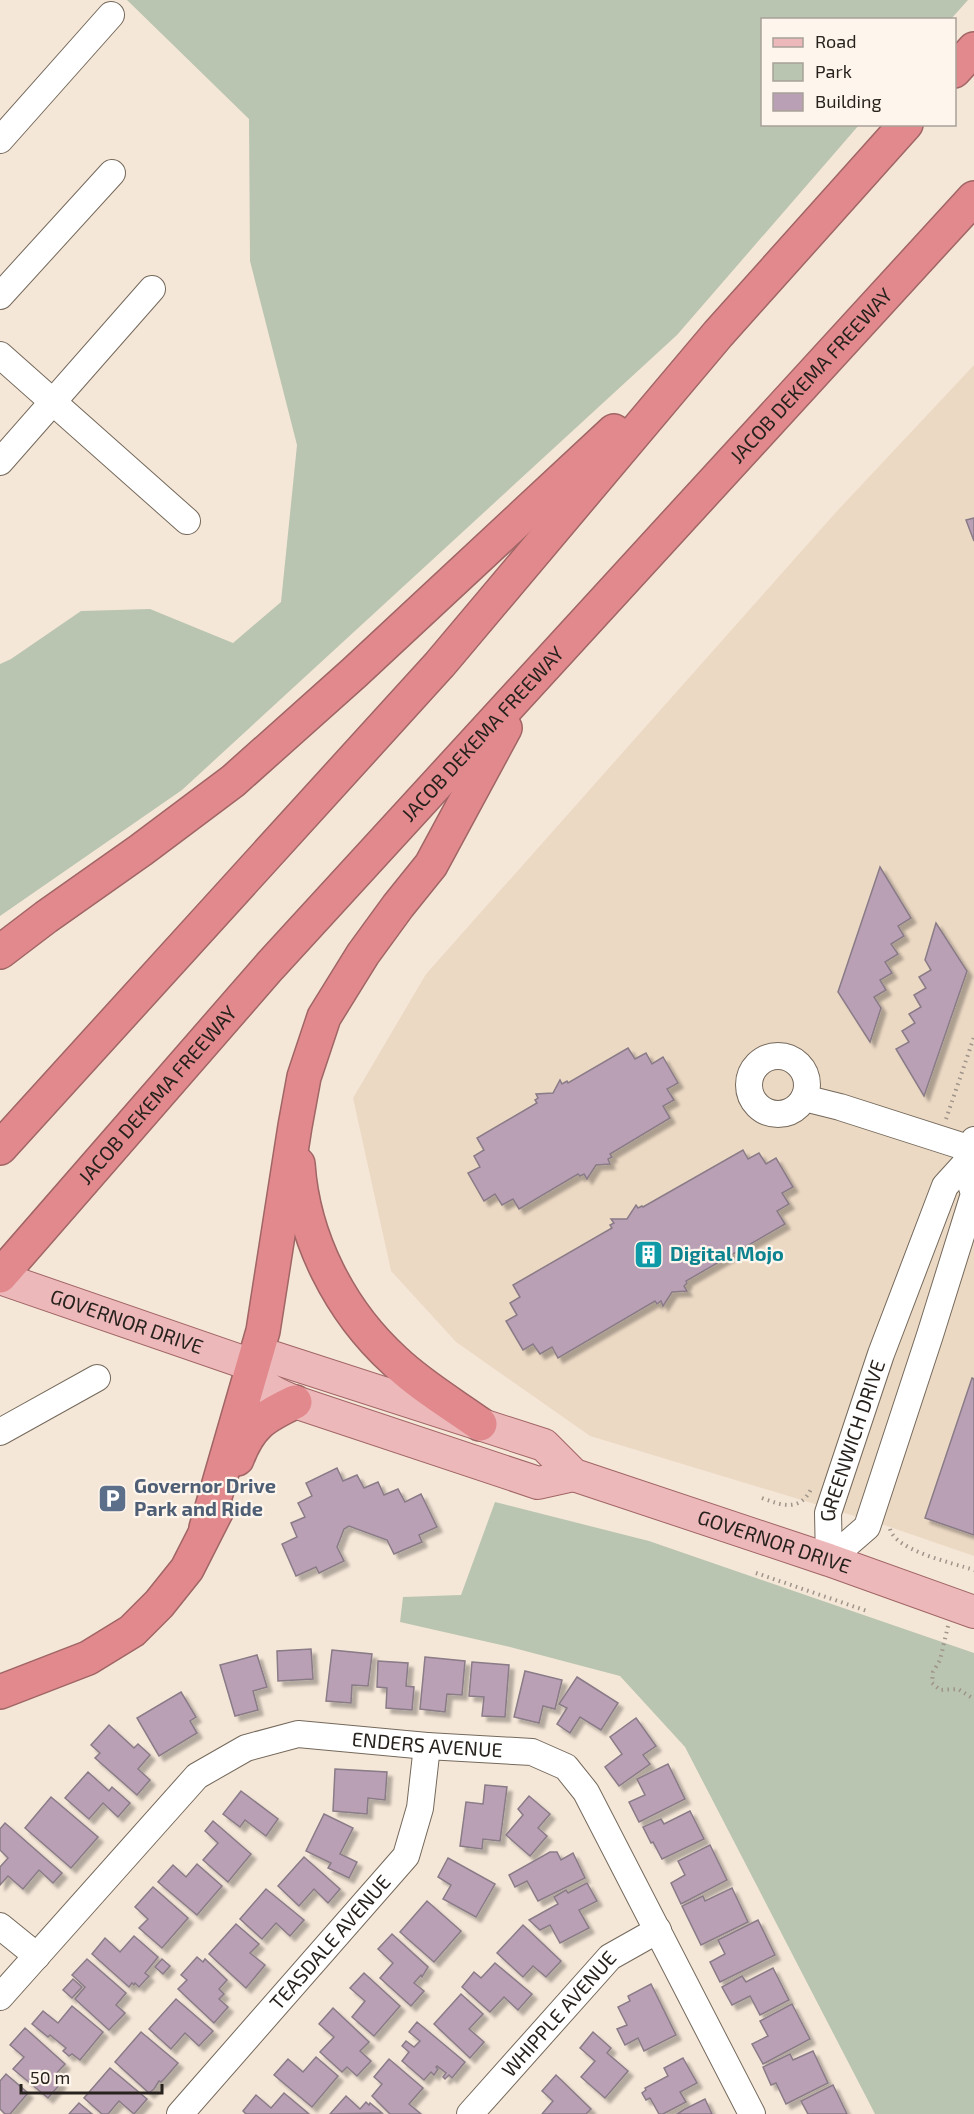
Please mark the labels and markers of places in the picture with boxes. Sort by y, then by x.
building icon: Digital Mojo [633,1238,665,1270]
place label: Digital Mojo [670,1241,784,1265]
place label: Governor Drive Park and Ride [134,1473,276,1520]
parking icon: Governor Drive Park and Ride [97,1482,129,1514]

